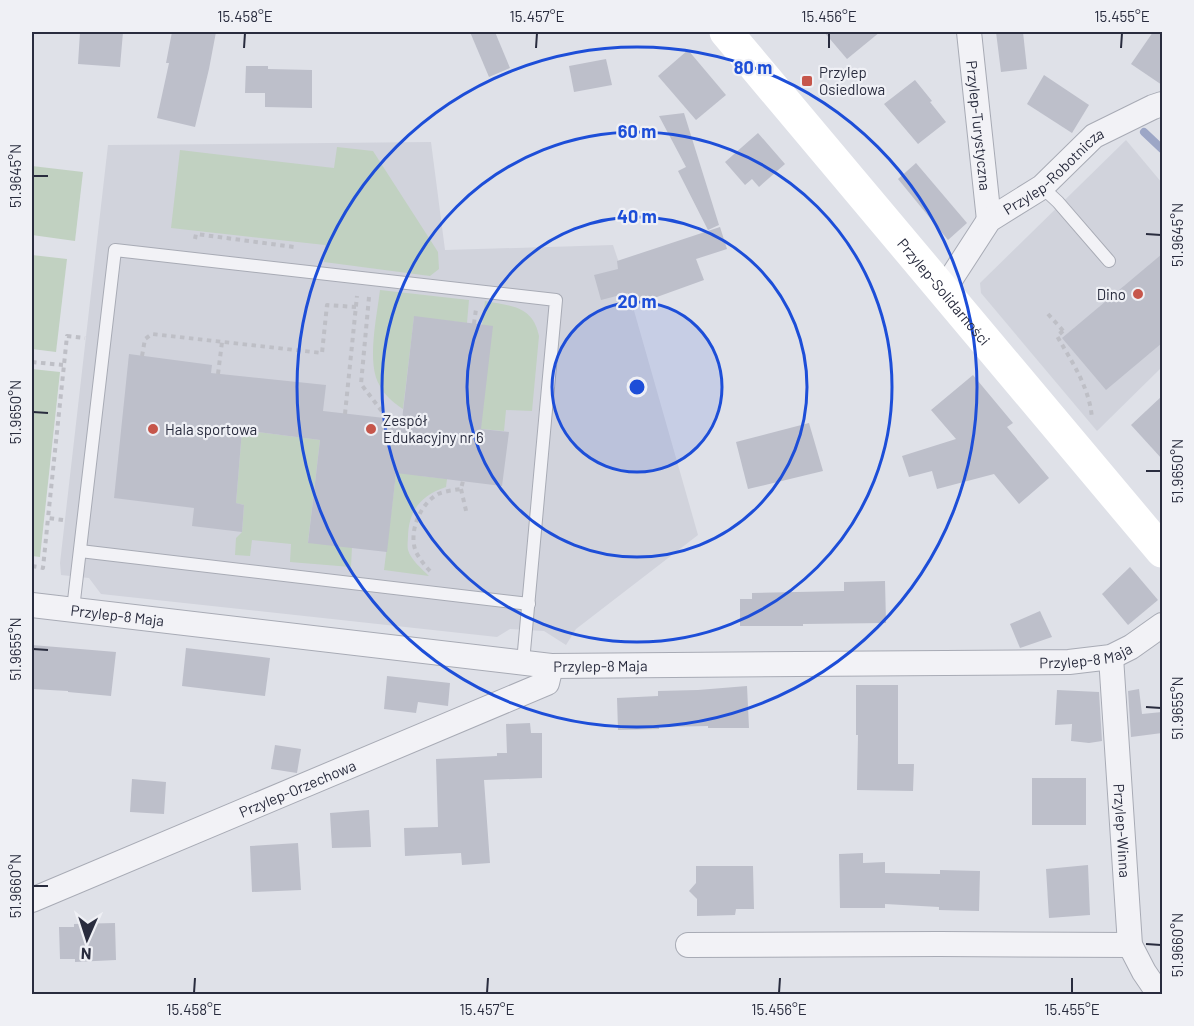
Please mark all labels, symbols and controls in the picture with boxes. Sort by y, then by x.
text: 15.458°E [217,7,273,25]
text: 15.457°E [510,7,565,25]
text: 15.456°E [801,7,857,25]
text: 15.455°E [1094,7,1150,25]
text: 80 m [734,56,772,78]
street label: Przylep-Turystyczna [963,60,995,191]
place label: Przylep Osiedlowa [819,63,885,98]
marker: Przylep Osiedlowa [800,74,814,88]
text: 60 m [618,120,656,142]
street label: Przylep-Robotnicza [1000,124,1106,218]
text: 51.9645°N [6,144,24,208]
text: 51.9645°N [1168,203,1186,267]
text: 40 m [617,205,657,227]
street label: Przylep-Solidarności [894,234,994,349]
place label: Dino [1097,285,1126,303]
marker: Dino [1131,287,1145,301]
text: 20 m [618,290,656,312]
centre of rings [627,377,647,397]
text: 51.9650°N [6,380,24,444]
place label: Zespół Edukacyjny nr 6 [383,411,484,446]
place label: Hala sportowa [165,420,257,438]
marker: Hala sportowa [146,422,160,436]
marker: Zespół Edukacyjny nr 6 [364,422,378,436]
text: 51.9650°N [1168,439,1186,503]
street label: Przylep-8 Maja [70,601,165,629]
text: 51.9655°N [6,617,24,681]
street label: Przylep-8 Maja [1039,639,1135,671]
street label: Przylep-8 Maja [553,656,648,675]
text: 51.9655°N [1168,676,1186,740]
street label: Przylep-Orzechowa [236,756,359,821]
street label: Przylep-Winna [1110,783,1135,878]
text: 51.9660°N [6,854,24,918]
north arrow [57,909,117,969]
text: 51.9660°N [1168,913,1186,977]
text: N [80,945,92,964]
text: 15.458°E [166,1000,222,1018]
text: 15.457°E [460,1000,515,1018]
text: 15.456°E [751,1000,807,1018]
text: 15.455°E [1044,1000,1100,1018]

